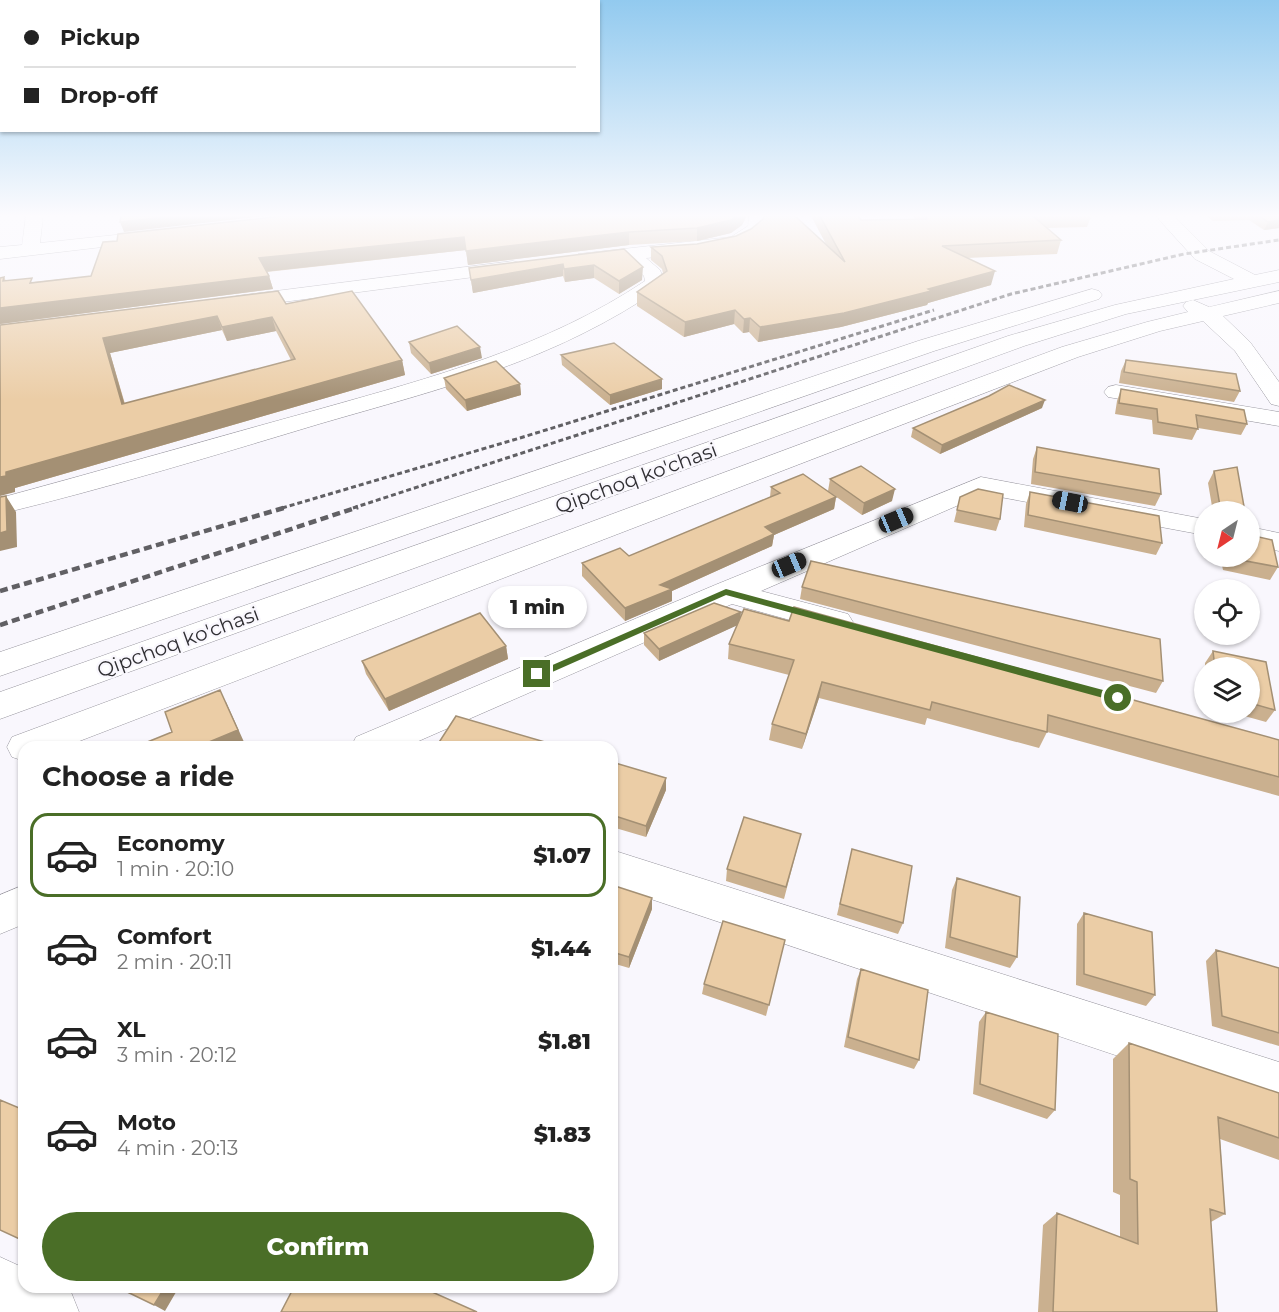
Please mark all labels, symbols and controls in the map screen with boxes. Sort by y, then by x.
text: Pickup [60,24,140,51]
text: Drop-off [60,82,158,109]
street label: Qipchoq ko'chasi [552,438,720,518]
car [1051,490,1089,514]
north arrow [1194,501,1260,567]
map controls [1194,501,1260,723]
car [876,505,916,535]
car [769,550,809,580]
button: locate [1194,579,1260,645]
callout: 1 min [488,587,586,629]
text: 1 min [510,595,565,619]
street label: Qipchoq ko'chasi [94,602,262,682]
button: layers [1194,657,1260,723]
route end [523,660,550,687]
route start [1104,684,1131,711]
text: Choose a ride [42,760,234,793]
icon: car [45,828,99,882]
text: Economy [117,830,225,857]
text: $1.07 [533,842,591,869]
text: 1 min · 20:10 [117,857,234,881]
icon: car [45,921,99,975]
text: Comfort [117,923,212,950]
text: $1.44 [531,935,591,962]
text: 2 min · 20:11 [117,950,232,974]
icon: car [45,1014,99,1068]
text: XL [117,1016,146,1043]
text: $1.81 [538,1028,591,1055]
text: 3 min · 20:12 [117,1043,237,1067]
icon: car [45,1107,99,1161]
text: Moto [117,1109,176,1136]
text: $1.83 [534,1121,591,1148]
text: 4 min · 20:13 [117,1136,238,1160]
button: Confirm [42,1212,594,1281]

